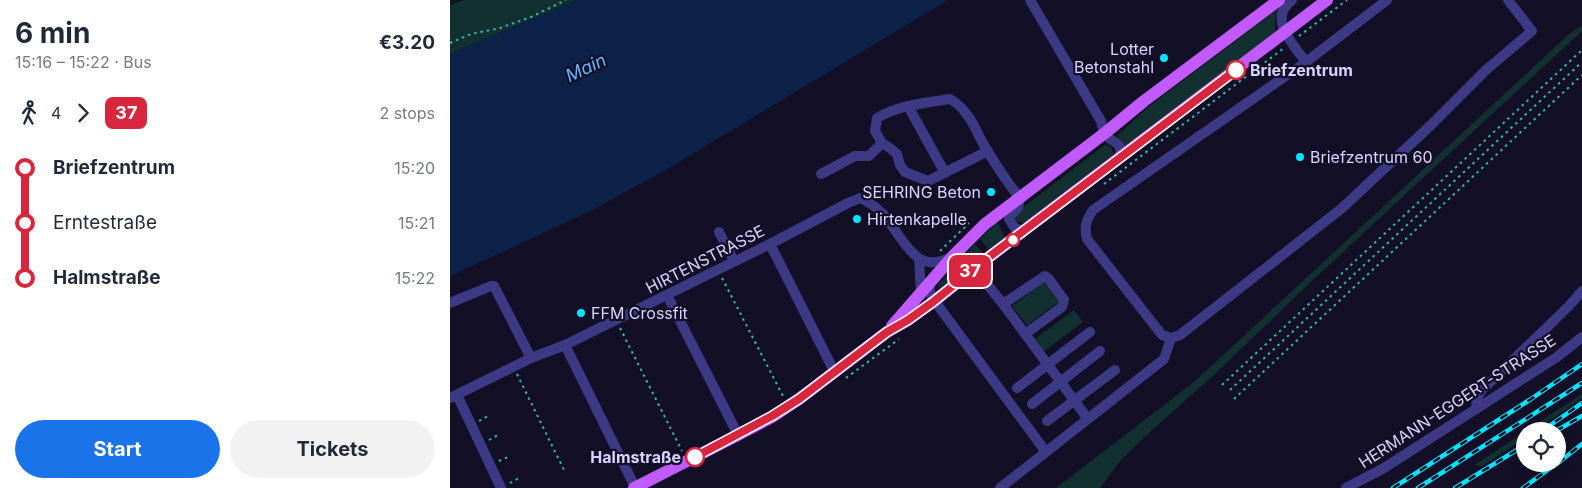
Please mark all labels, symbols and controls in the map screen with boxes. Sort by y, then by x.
text: 6 min [15,16,90,50]
text: €3.20 [379,31,435,54]
place label: Lotter Betonstahl [1074,39,1154,77]
water label: Main [562,49,609,86]
text: 15:16 – 15:22 · Bus [15,52,152,72]
marker: Lotter Betonstahl [1158,52,1170,64]
marker: Briefzentrum [1226,60,1246,80]
place label: Briefzentrum [1250,60,1353,80]
icon: walk [15,99,43,127]
icon: forward [69,99,97,127]
text: 37 [115,102,137,123]
text: 4 [51,103,61,123]
text: 2 stops [379,103,435,123]
place label: Briefzentrum 60 [1310,147,1433,167]
marker: Briefzentrum 60 [1294,151,1306,163]
text: Briefzentrum [53,156,175,179]
text: 15:20 [394,158,435,178]
place label: SEHRING Beton [862,182,981,202]
marker: SEHRING Beton [985,186,997,198]
place label: Hirtenkapelle [867,209,967,229]
text: Erntestraße [53,211,157,234]
text: 15:21 [398,213,435,233]
marker: Hirtenkapelle [851,213,863,225]
street label: HIRTENSTRASSE [642,220,768,298]
unlabelled marker [1006,233,1020,247]
line badge: 37 [948,255,992,287]
text: 37 [959,260,981,281]
text: Halmstraße [53,266,161,289]
text: 15:22 [395,268,435,288]
place label: FFM Crossfit [591,303,688,323]
marker: FFM Crossfit [575,307,587,319]
street label: HERMANN-EGGERT-STRASSE [1355,330,1559,472]
button: Start [15,420,220,478]
button: Tickets [230,420,435,478]
map controls [1516,422,1566,472]
button: locate [1516,422,1566,472]
place label: Halmstraße [590,447,681,467]
marker: Halmstraße [685,447,705,467]

